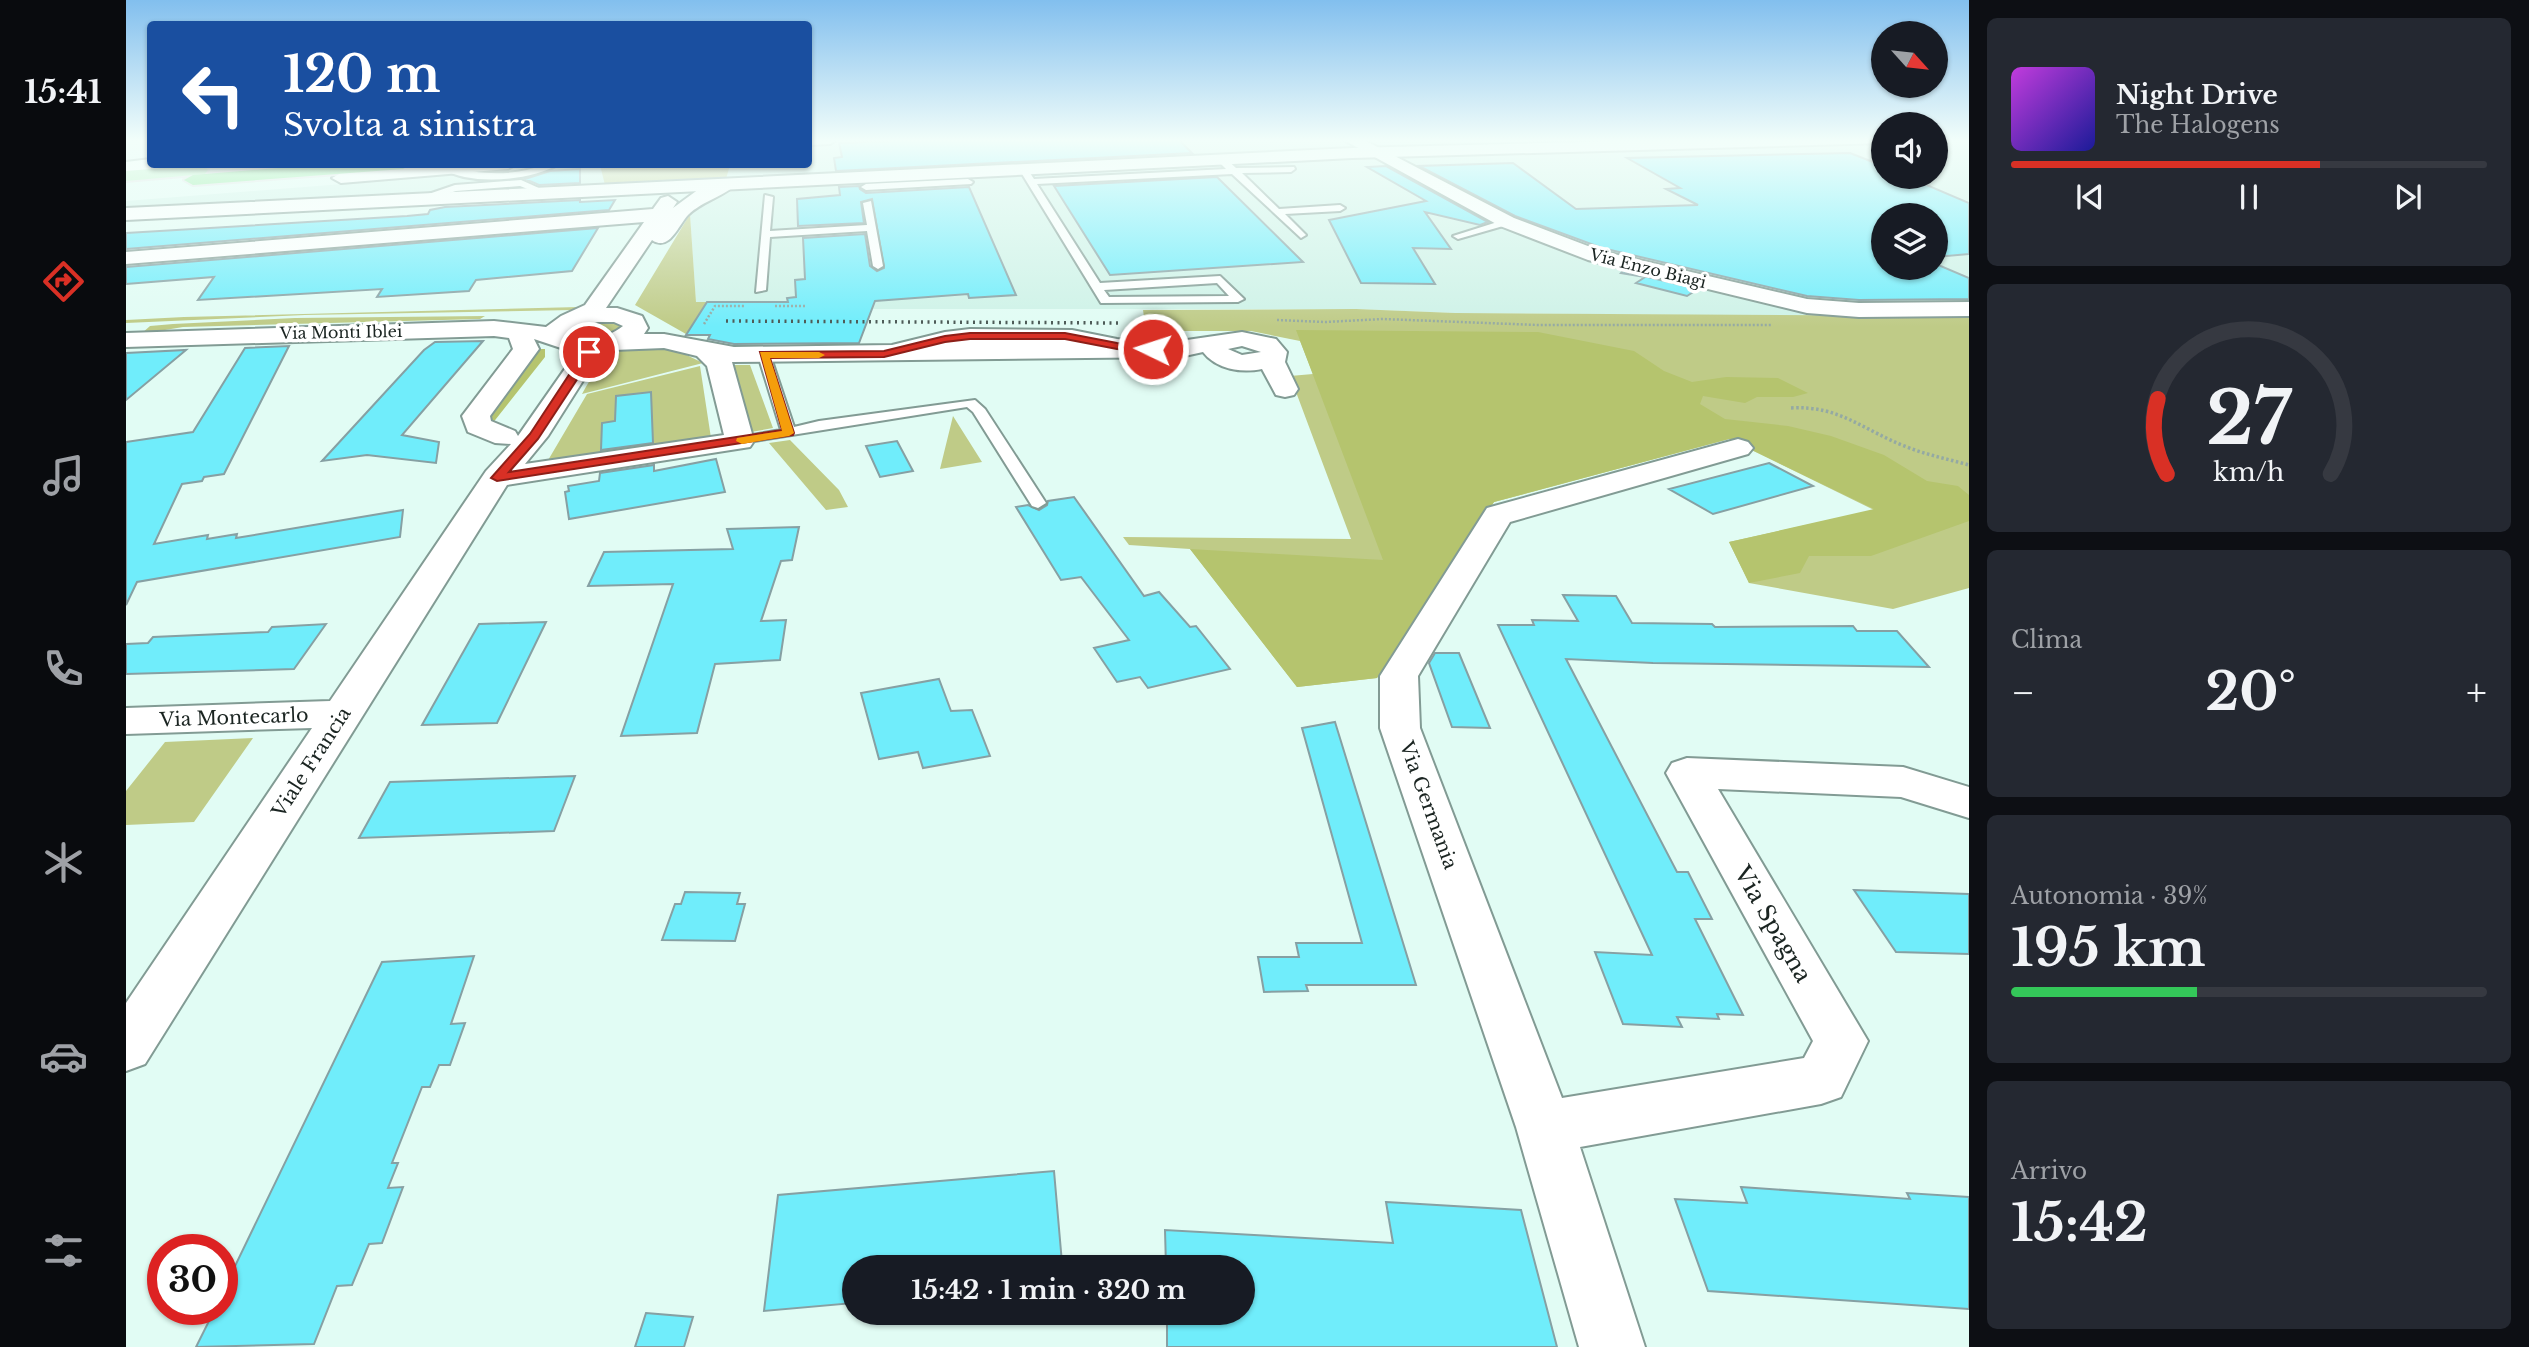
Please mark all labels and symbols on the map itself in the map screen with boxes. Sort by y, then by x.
north arrow [1871,21,1948,98]
street label: Via Enzo Biagi [1587,244,1709,292]
position arrow [1116,312,1190,386]
street label: Via Monti Iblei [279,321,403,343]
pin [559,322,619,382]
street label: Viale Francia [267,702,356,822]
street label: Via Montecarlo [158,703,309,732]
street label: Via Germania [1394,737,1462,873]
street label: Via Spagna [1728,860,1818,988]
speed limit sign: 30 [147,1234,238,1325]

